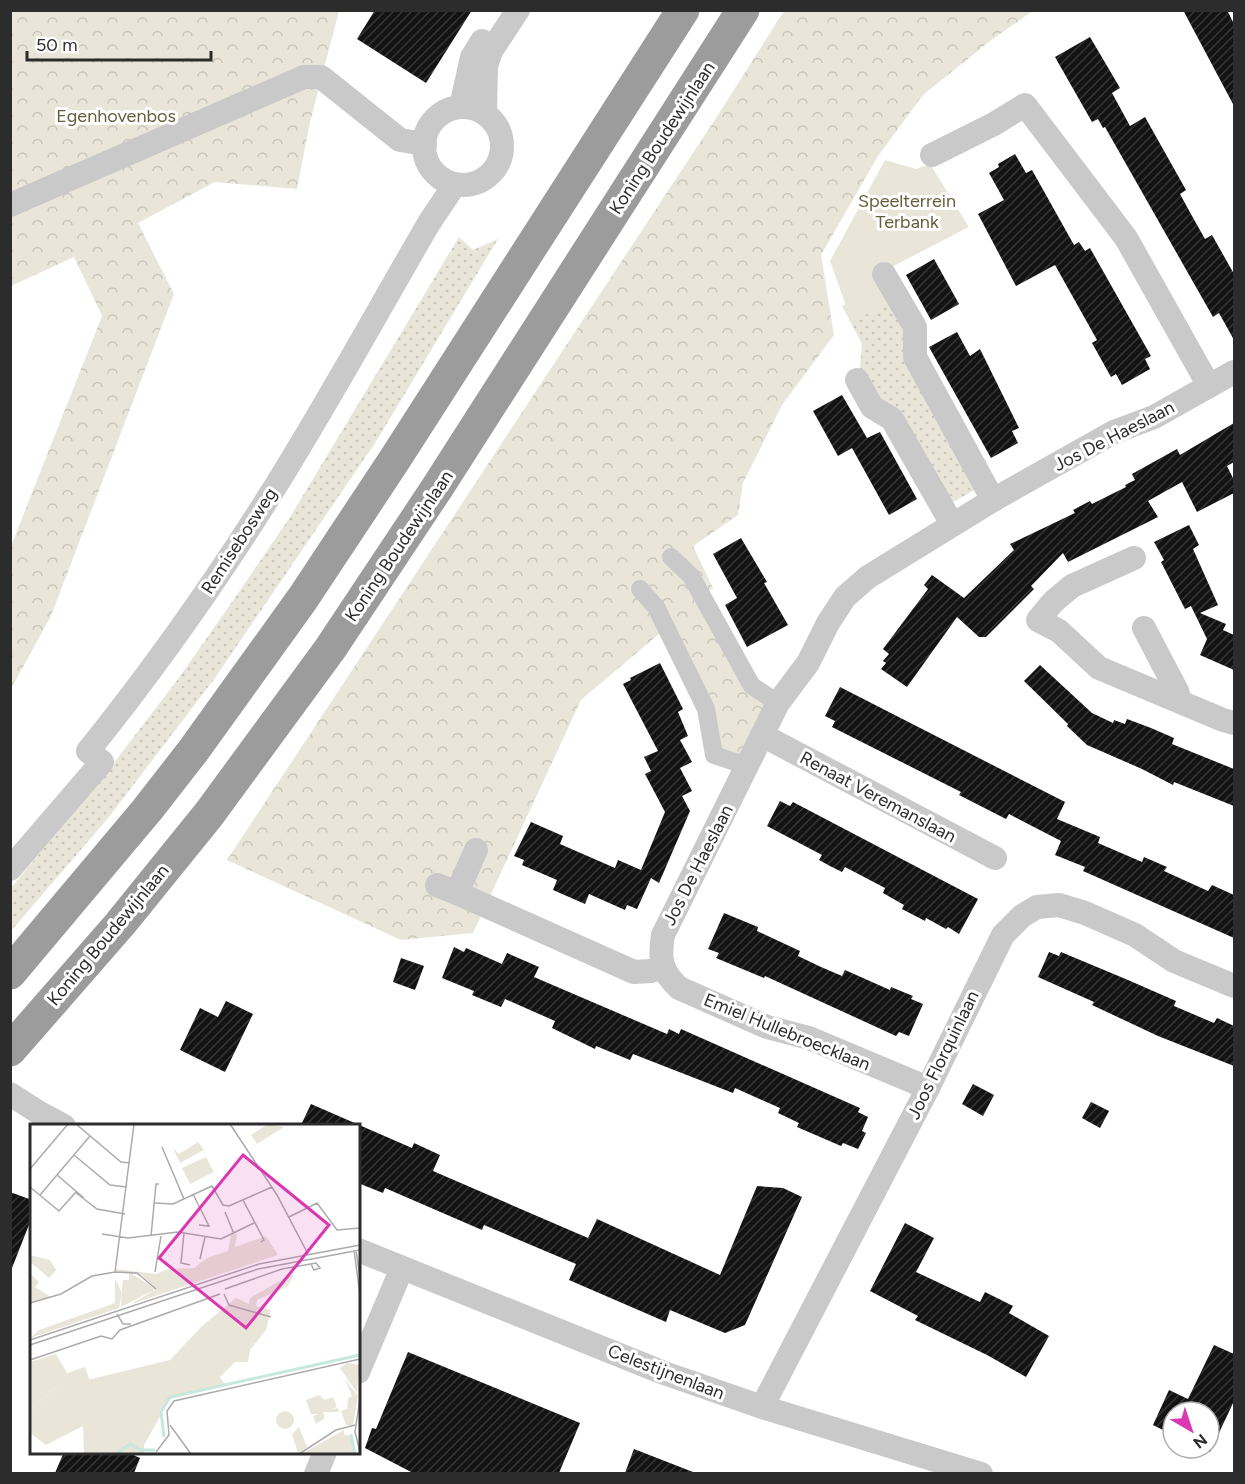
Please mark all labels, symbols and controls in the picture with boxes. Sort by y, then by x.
scale bar [27,24,212,62]
text: 50 m [36,34,78,56]
street label: Koning Boudewijnlaan [604,57,720,219]
park label: Egenhovenbos [56,105,176,127]
park label: Speelterrein Terbank [858,190,956,233]
street label: Jos De Haeslaan [1050,396,1178,476]
street label: Koning Boudewijnlaan [340,466,458,626]
street label: Remisebosweg [196,484,282,598]
street label: Renaat Veremanslaan [796,747,960,847]
street label: Jos De Haeslaan [658,801,738,929]
street label: Koning Boudewijnlaan [42,860,174,1010]
street label: Joos Florquinlaan [902,987,984,1123]
street label: Emiel Hullebroecklaan [701,989,873,1075]
inset map [30,1124,360,1454]
street label: Celestijnenlaan [605,1340,727,1404]
north arrow [1161,1400,1221,1460]
text: N [1189,1430,1211,1453]

